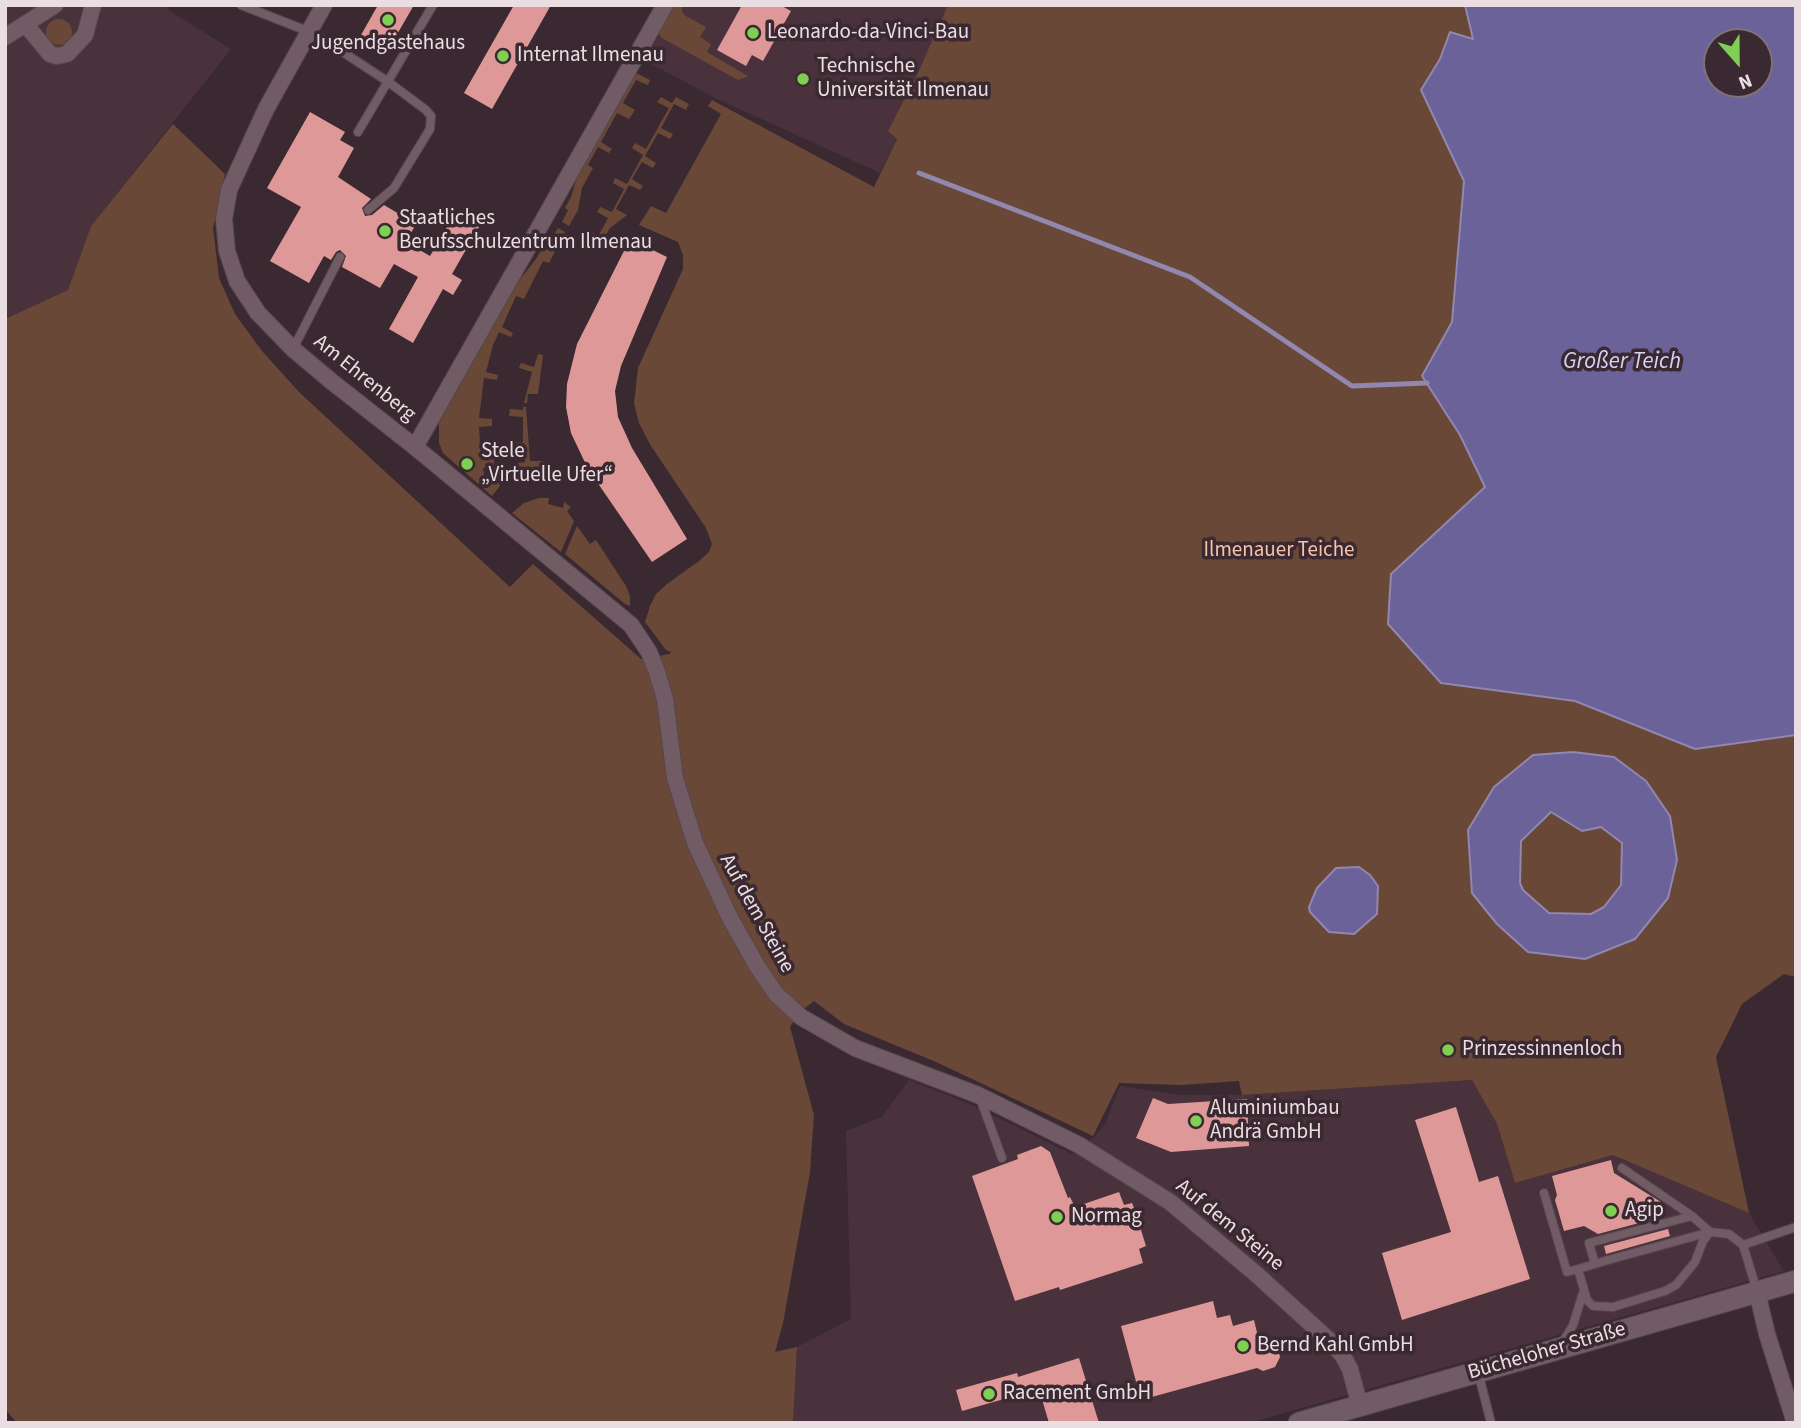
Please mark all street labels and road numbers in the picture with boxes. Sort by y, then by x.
street label: Am Ehrenberg [308,330,420,428]
street label: Auf dem Steine [713,850,799,978]
street label: Auf dem Steine [1170,1175,1288,1277]
street label: Bücheloher Straße [1465,1317,1629,1387]

